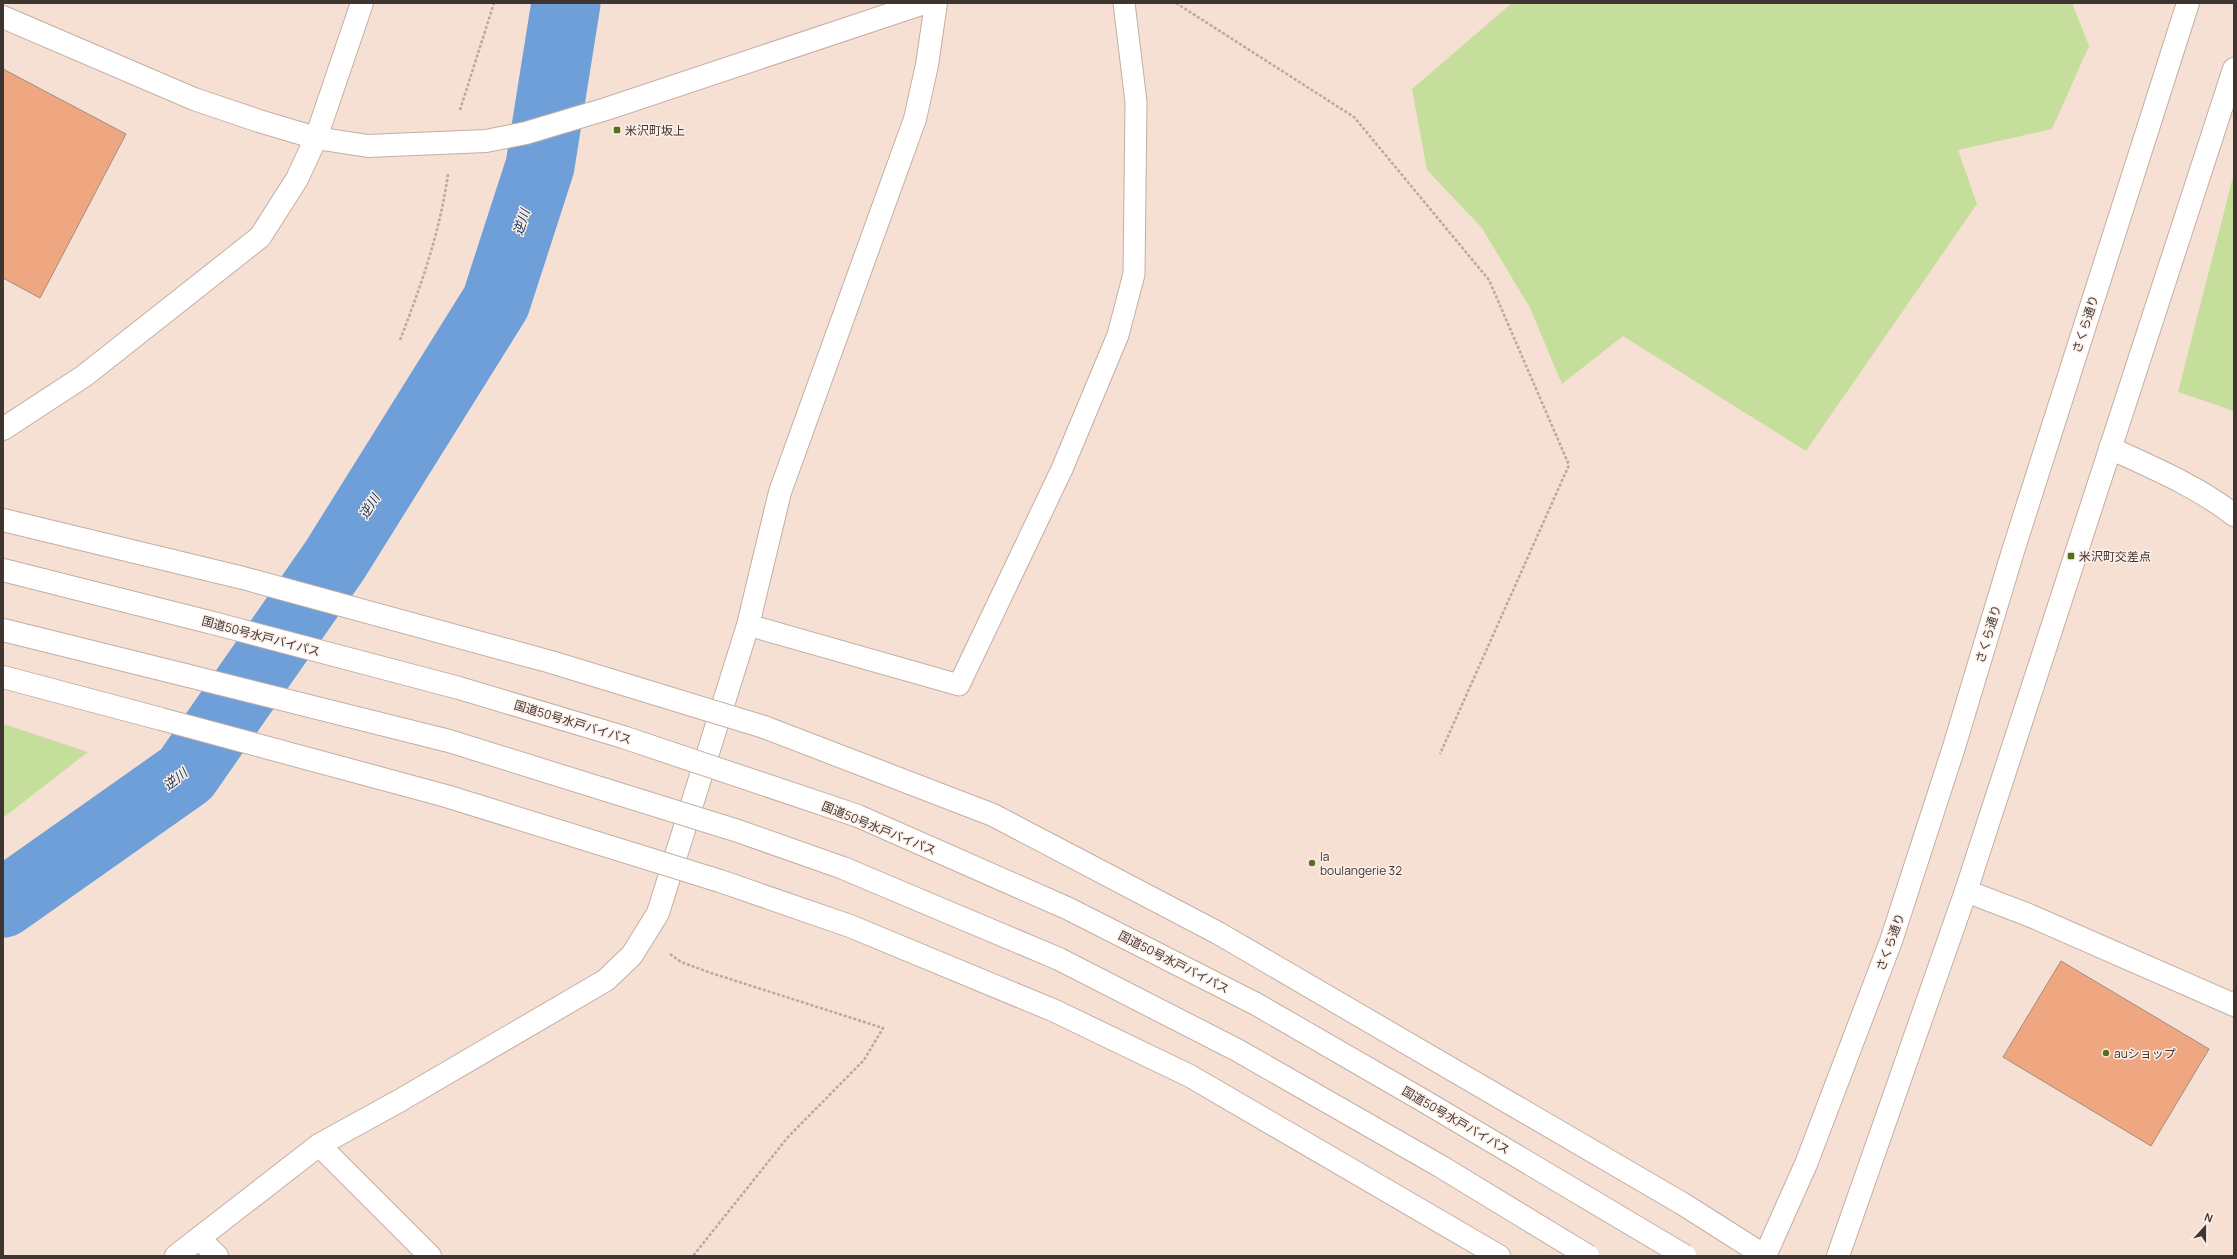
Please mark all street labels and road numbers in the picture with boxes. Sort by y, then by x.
street label: さくら通り [2068,293,2102,355]
street label: さくら通り [1971,603,2005,665]
street label: 国道50号水戸バイパス [200,612,322,660]
street label: 国道50号水戸バイパス [512,696,634,748]
street label: 国道50号水戸バイパス [819,797,939,859]
street label: さくら通り [1872,911,1908,973]
street label: 国道50号水戸バイパス [1116,927,1232,997]
street label: 国道50号水戸バイパス [1399,1082,1513,1158]

